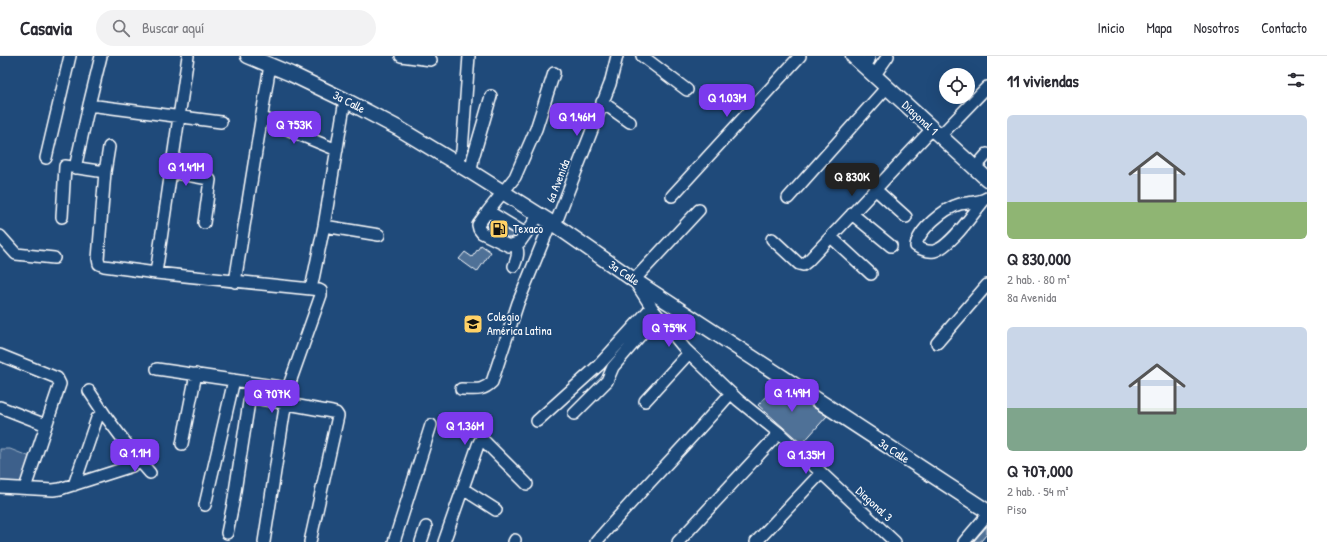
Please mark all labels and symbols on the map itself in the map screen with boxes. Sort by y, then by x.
pin: Q 1.03M [690,84,764,118]
street label: 3a Calle [330,86,368,117]
street label: Diagonal 1 [899,97,942,139]
pin: Q 1.46M [540,103,614,137]
pin: Q 753K [261,111,327,145]
pin: Q 1.41M [149,153,223,187]
street label: 6a Avenida [542,156,574,205]
pin: Q 830K [819,163,885,197]
fuel station icon: Texaco [488,218,510,240]
place label: Texaco [513,220,543,237]
street label: 3a Calle [605,256,643,289]
place label: Colegio América Latina [487,308,552,339]
school or university icon: Colegio América Latina [462,313,484,335]
pin: Q 759K [636,314,702,348]
pin: Q 1.49M [755,379,829,413]
pin: Q 707K [239,380,305,414]
pin: Q 1.36M [428,412,502,446]
street label: 3a Calle [875,434,913,467]
pin: Q 1.1M [102,439,168,473]
pin: Q 1.35M [769,441,843,475]
street label: Diagonal 3 [852,482,896,525]

